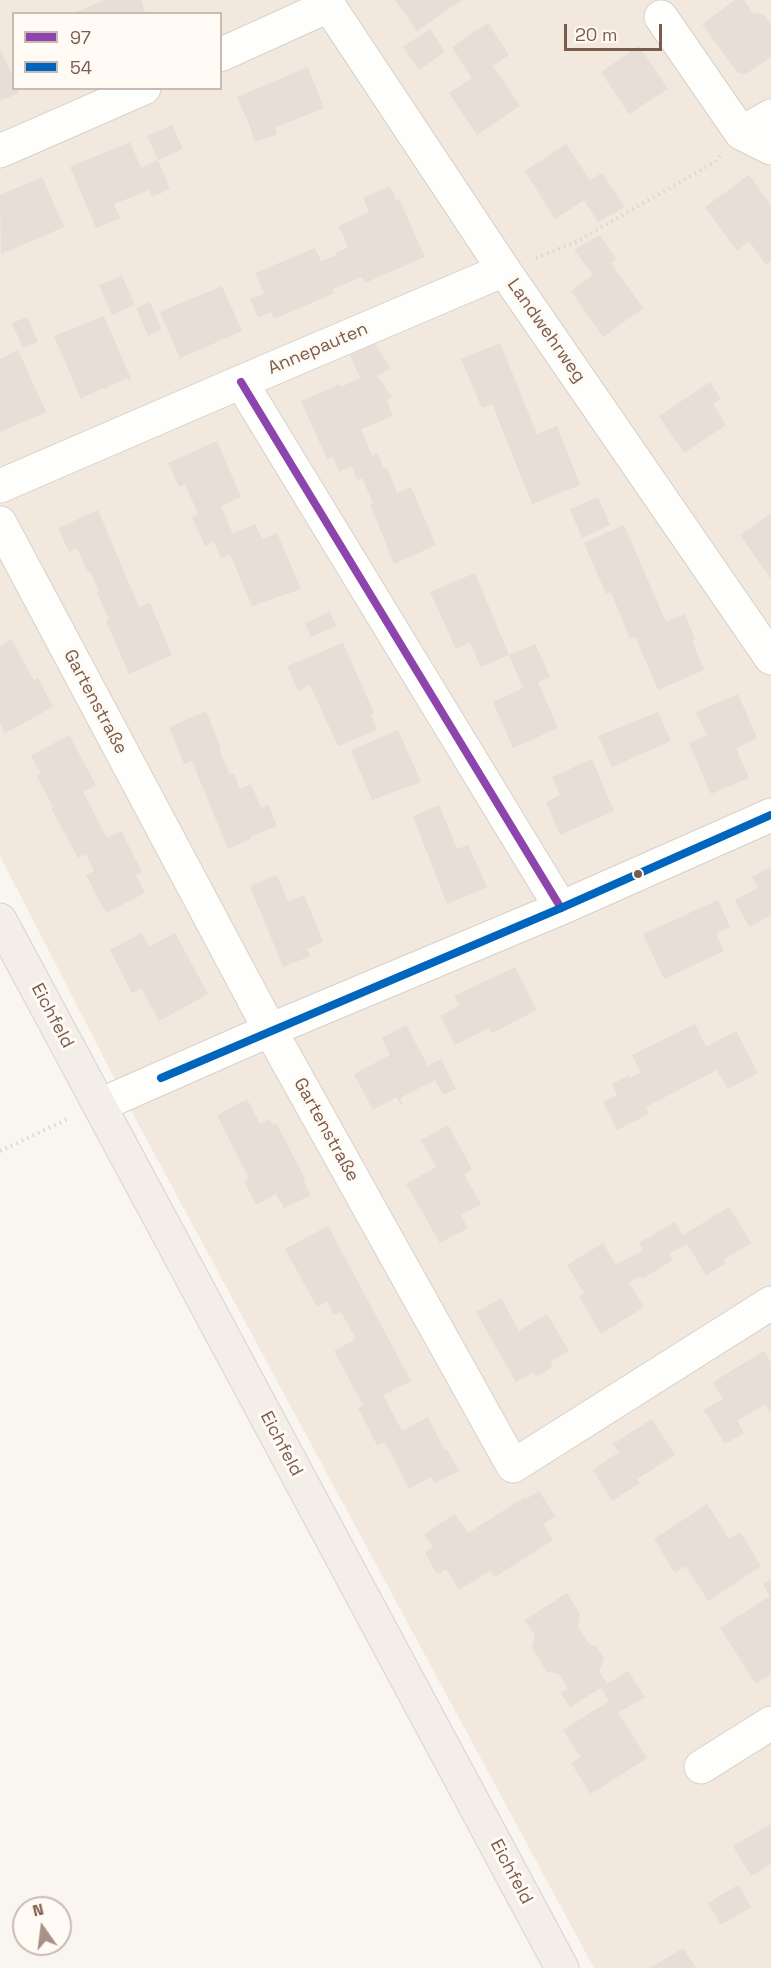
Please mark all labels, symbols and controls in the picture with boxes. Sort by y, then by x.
legend [12,12,222,90]
scale bar [567,12,664,50]
text: 20 m [575,23,618,46]
text: 97 [70,26,91,49]
text: 54 [70,56,92,79]
street label: Landwehrweg [502,275,590,387]
street label: Annepauten [265,318,371,380]
street label: Gartenstraße [58,646,132,758]
unlabelled marker [632,868,644,880]
street label: Eichfeld [26,980,78,1052]
street label: Gartenstraße [289,1074,363,1186]
street label: Eichfeld [255,1408,307,1480]
street label: Eichfeld [485,1836,537,1908]
north arrow [12,1896,72,1956]
text: N [30,1899,46,1921]

